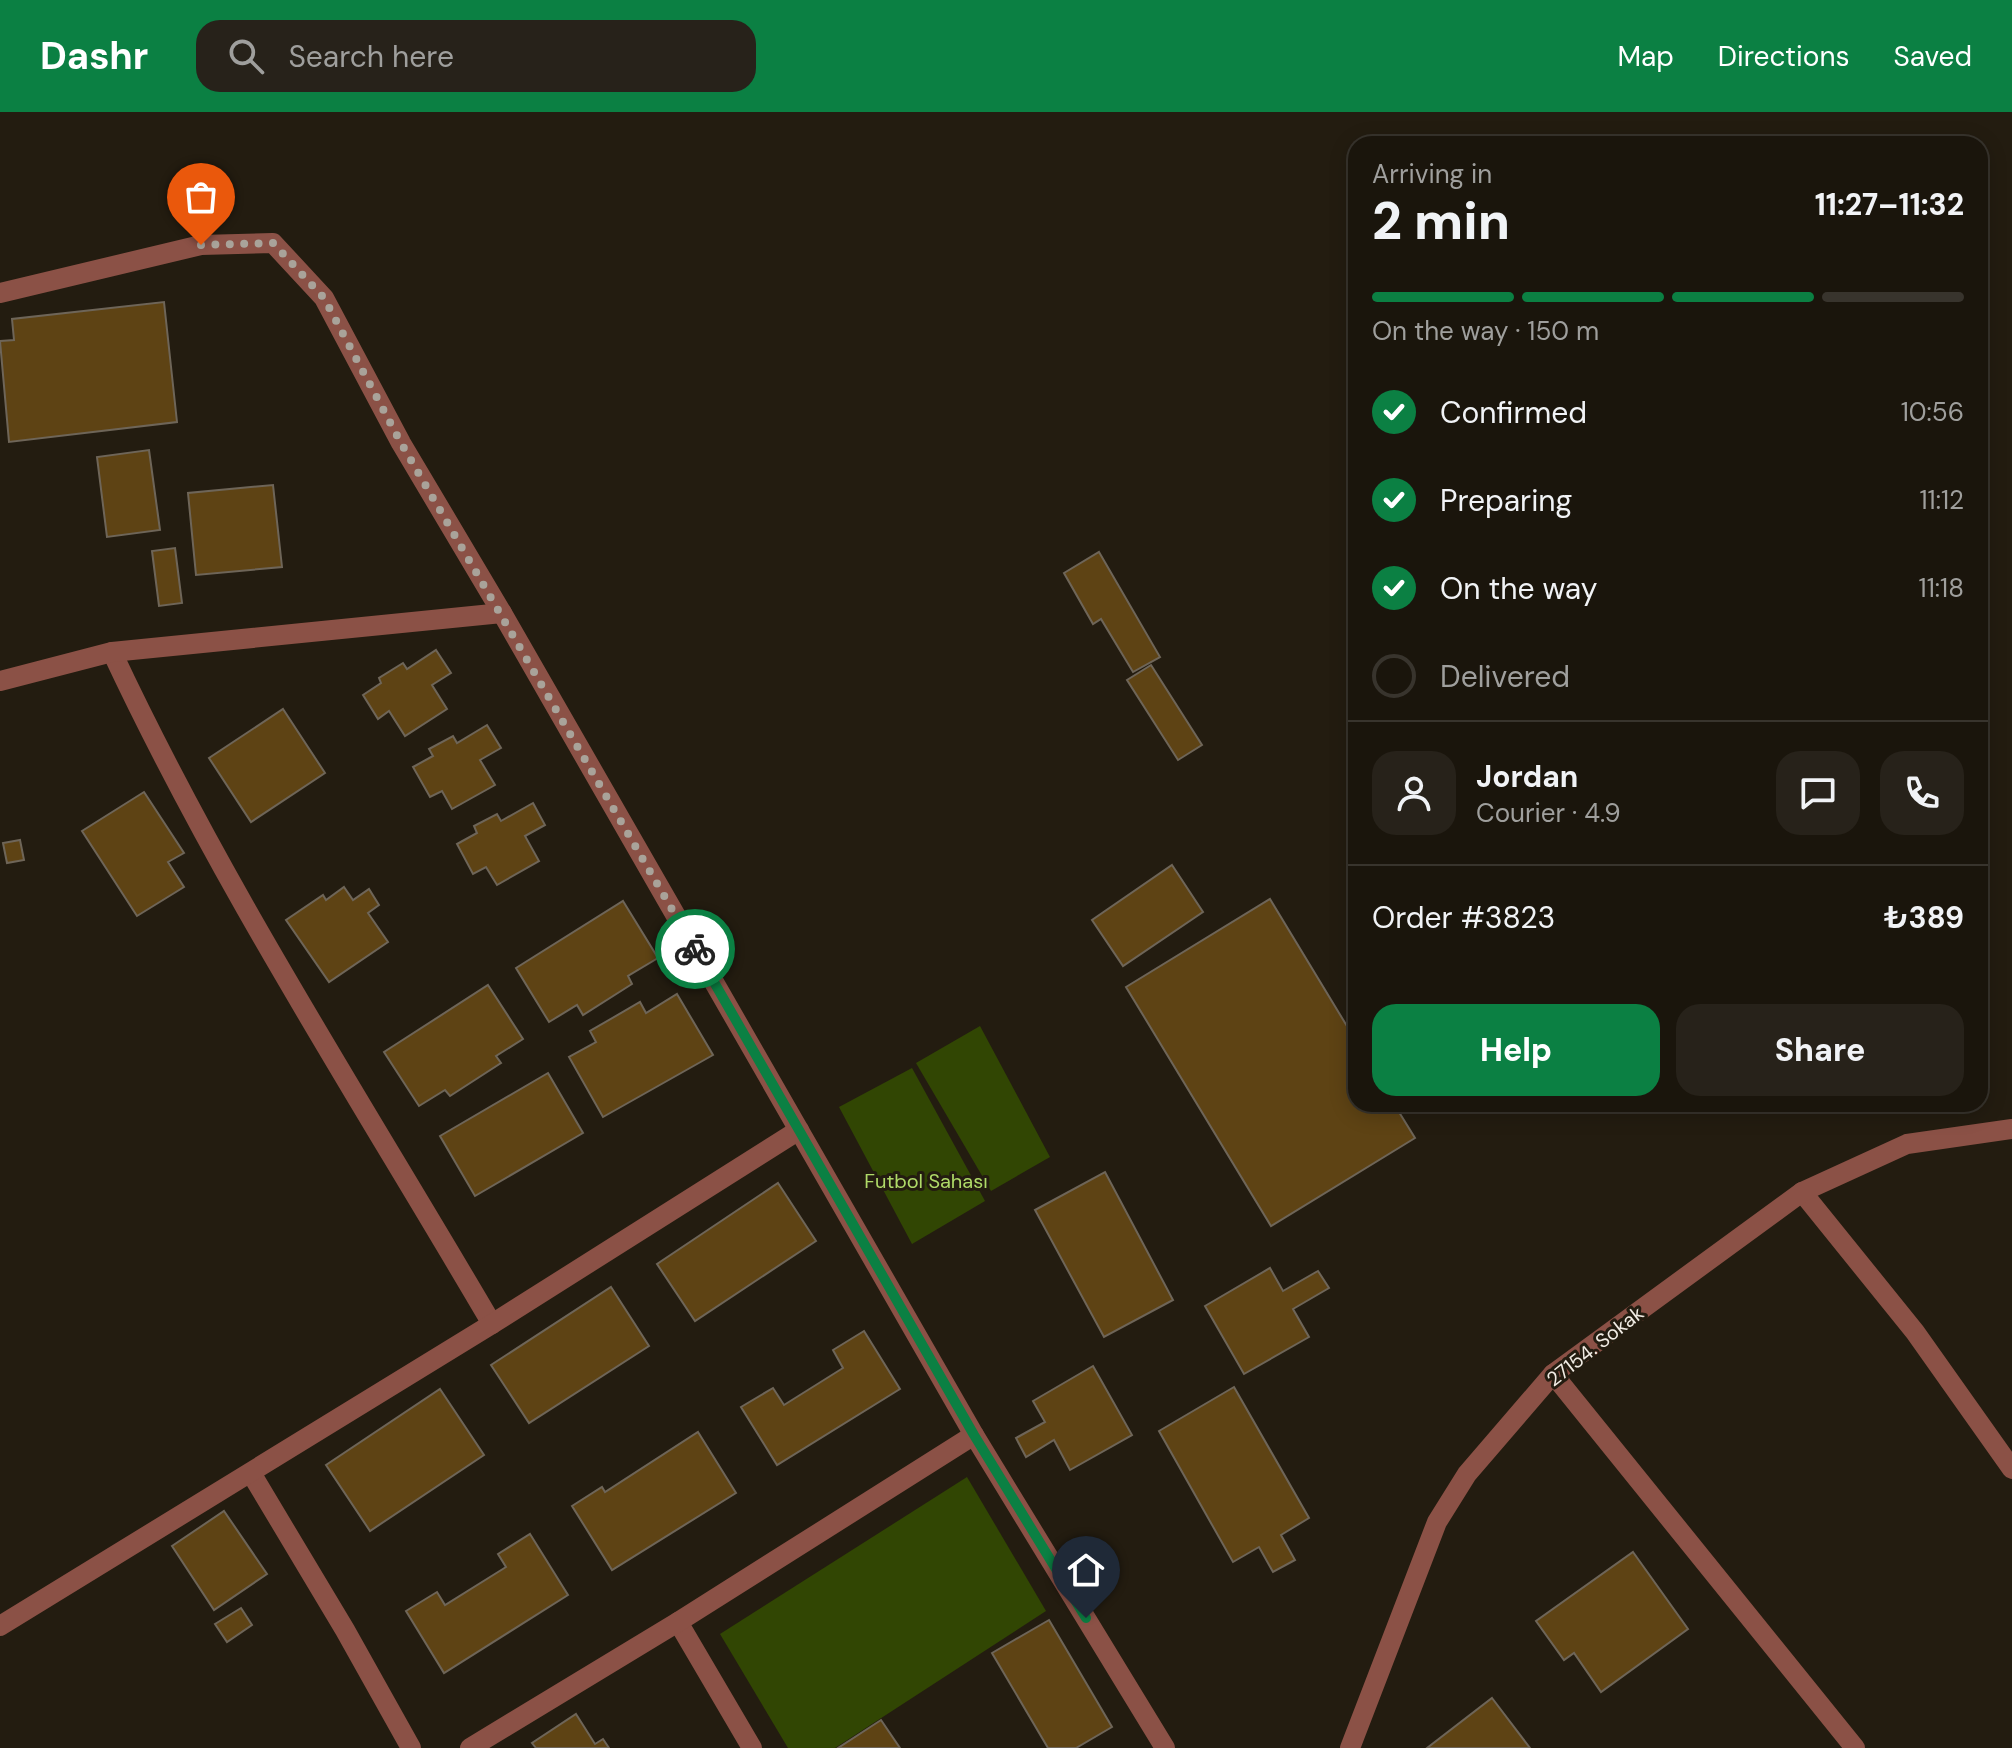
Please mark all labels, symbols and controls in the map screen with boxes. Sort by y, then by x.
search box [196,20,756,92]
text: Dashr [40,31,148,81]
icon: search [224,34,268,78]
text: Search here [288,37,454,76]
text: Map [1617,38,1674,75]
text: Directions [1718,38,1850,75]
text: Saved [1894,38,1972,75]
text: Arriving in [1372,157,1492,191]
pin [167,163,235,245]
icon: bag [179,175,223,219]
text: 11:27–11:32 [1815,185,1964,224]
text: 2 min [1372,187,1510,255]
text: On the way · 150 m [1372,314,1599,348]
icon: check [1372,390,1416,434]
text: Confirmed [1440,393,1587,432]
text: 10:56 [1901,395,1964,429]
icon: check [1372,478,1416,522]
text: Preparing [1440,481,1572,520]
text: 11:12 [1919,483,1964,517]
icon: check [1372,566,1416,610]
text: On the way [1440,569,1597,608]
text: 11:18 [1919,571,1964,605]
text: Delivered [1440,657,1570,696]
button: person [1372,751,1456,835]
button: chat [1776,751,1860,835]
button: phone [1880,751,1964,835]
text: Jordan [1476,757,1578,796]
text: Courier · 4.9 [1476,796,1621,830]
text: Order #3823 [1372,898,1555,937]
text: ₺389 [1884,898,1964,937]
courier [655,909,735,989]
icon: bike [673,927,717,971]
button: Help [1372,1004,1660,1096]
button: Share [1676,1004,1964,1096]
park label: Futbol Sahası [864,1168,988,1194]
street label: 27154. Sokak [1541,1300,1649,1392]
pin [1052,1536,1120,1618]
icon: home [1064,1548,1108,1592]

